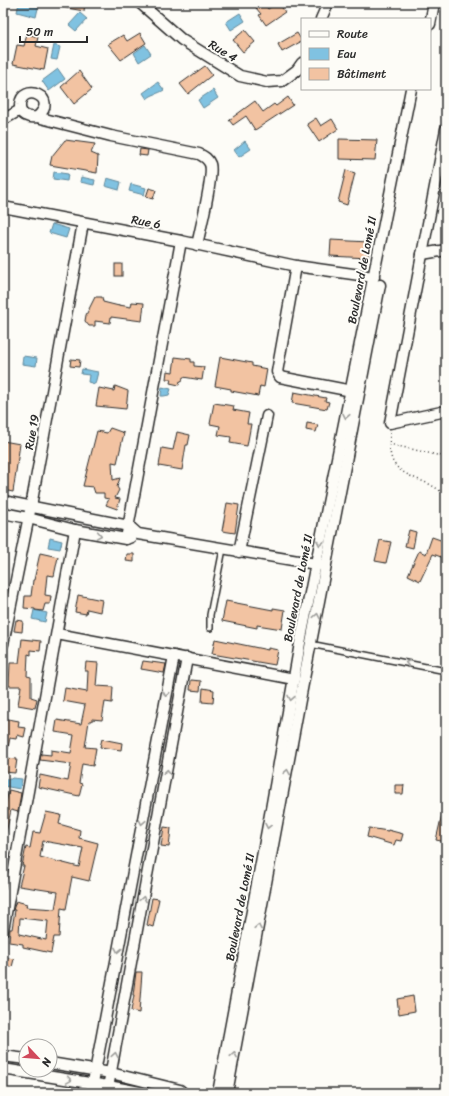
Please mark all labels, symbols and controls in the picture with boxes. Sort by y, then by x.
scale bar [20,18,87,44]
legend [301,18,431,90]
text: 50 m [26,21,53,43]
text: Route [337,23,368,45]
street label: Rue 4 [204,34,242,69]
text: Eau [337,43,357,65]
text: Bâtiment [337,63,386,85]
street label: Rue 6 [129,209,163,235]
street label: Boulevard de Lomé II [341,214,383,326]
one-way arrow [342,412,351,419]
street label: Rue 19 [18,413,46,451]
one-way arrow [96,530,102,538]
street label: Boulevard de Lomé II [277,532,319,644]
one-way arrow [317,540,325,546]
one-way arrow [312,613,320,619]
one-way arrow [405,660,411,668]
one-way arrow [163,691,171,697]
one-way arrow [287,695,295,701]
one-way arrow [162,768,170,775]
one-way arrow [282,768,291,775]
one-way arrow [138,819,147,825]
one-way arrow [264,823,273,829]
street label: Boulevard de Lomé II [219,851,261,963]
one-way arrow [138,896,147,903]
one-way arrow [253,924,262,930]
one-way arrow [114,947,123,953]
north arrow [18,1038,58,1078]
one-way arrow [110,1052,118,1058]
one-way arrow [229,1052,238,1058]
text: N [36,1054,57,1070]
one-way arrow [66,1075,72,1084]

